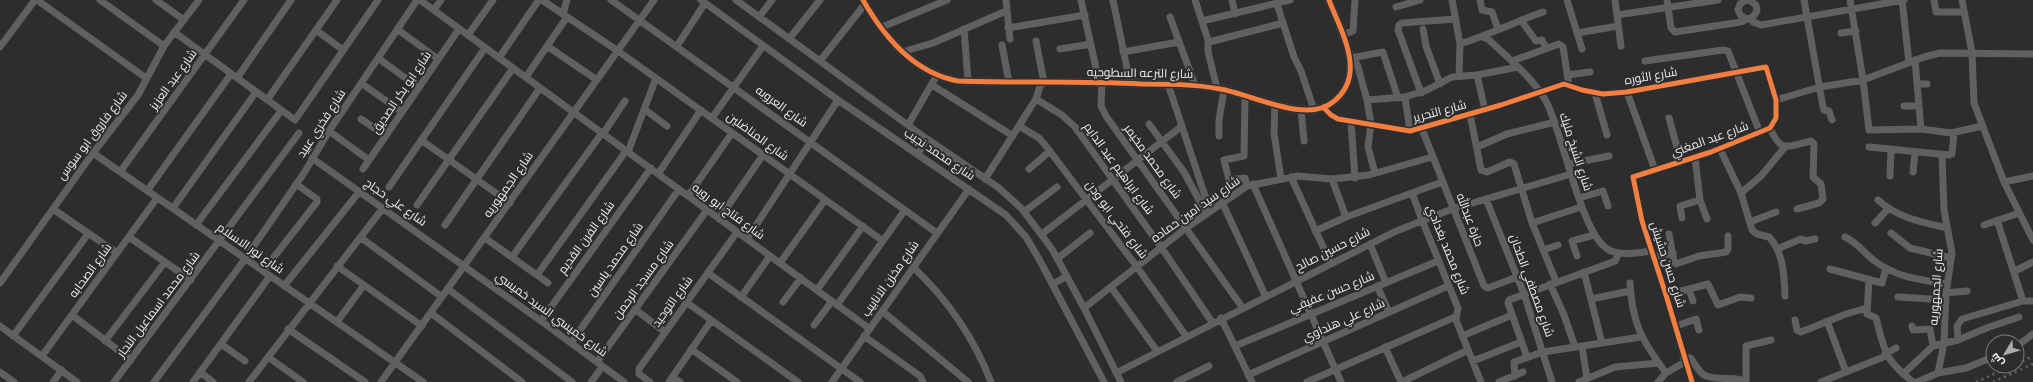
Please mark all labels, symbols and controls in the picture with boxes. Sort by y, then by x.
street label: شارع عبد العزيز [146,46,202,114]
street label: شارع ابو بكر الصديق [368,48,436,138]
street label: شارع الثوره [1623,64,1679,90]
street label: شارع الترعه السطوحيه [1087,65,1193,83]
street label: شارع العروبه [752,83,810,131]
street label: شارع فخري عبيد [294,87,351,162]
street label: شارع فاروق ابو سوس [54,88,132,184]
street label: شارع التحرير [1411,97,1469,127]
street label: شارع المناضلين [723,109,791,165]
street label: شارع الشيخ مليك [1555,111,1595,193]
street label: شارع عبد المغني [1669,119,1751,162]
street label: شارع ابراهيم عبد الدايم [1079,120,1157,218]
street label: شارع محمد مخيمر [1119,121,1185,203]
street label: شارع محمد نجيب [900,125,978,185]
street label: شارع الجمهوريه [480,149,538,221]
street label: شارع سيد امين حماده [1148,173,1244,247]
street label: شارع علي حجاج [360,176,430,231]
street label: شارع فتحي ابو ودن [1081,178,1151,263]
street label: شارع فتاح ابو رويه [688,180,768,244]
street label: حارة عبدالله [1451,191,1487,249]
street label: شارع الفرن القديم [555,198,619,278]
street label: شارع محمد بغدادي [1421,203,1472,298]
street label: شارع نور الاسلام [213,220,287,278]
street label: شارع محمد ياسين [585,220,648,300]
street label: شارع حسن حشيش [1646,220,1688,310]
street label: شارع حسين صالح [1293,224,1373,276]
street label: شارع مصطفي الطحان [1504,232,1557,340]
street label: شارع مسجد الرحمن [610,237,678,323]
street label: شارع مخزن الانابيب [859,238,923,320]
street label: شارع الصحابه [66,240,116,301]
street label: شارع الجمهوريه [1926,248,1948,326]
street label: شارع محمد اسماعيل النجار [113,249,204,362]
street label: شارع خميسي السيد خميسي [491,269,610,362]
street label: شارع حسن عفيفي [1287,269,1377,318]
street label: شارع التوحيد [649,273,697,331]
street label: شارع علي هنداوي [1300,296,1388,347]
north arrow [1985,334,2025,374]
text: ش [1988,350,2008,369]

